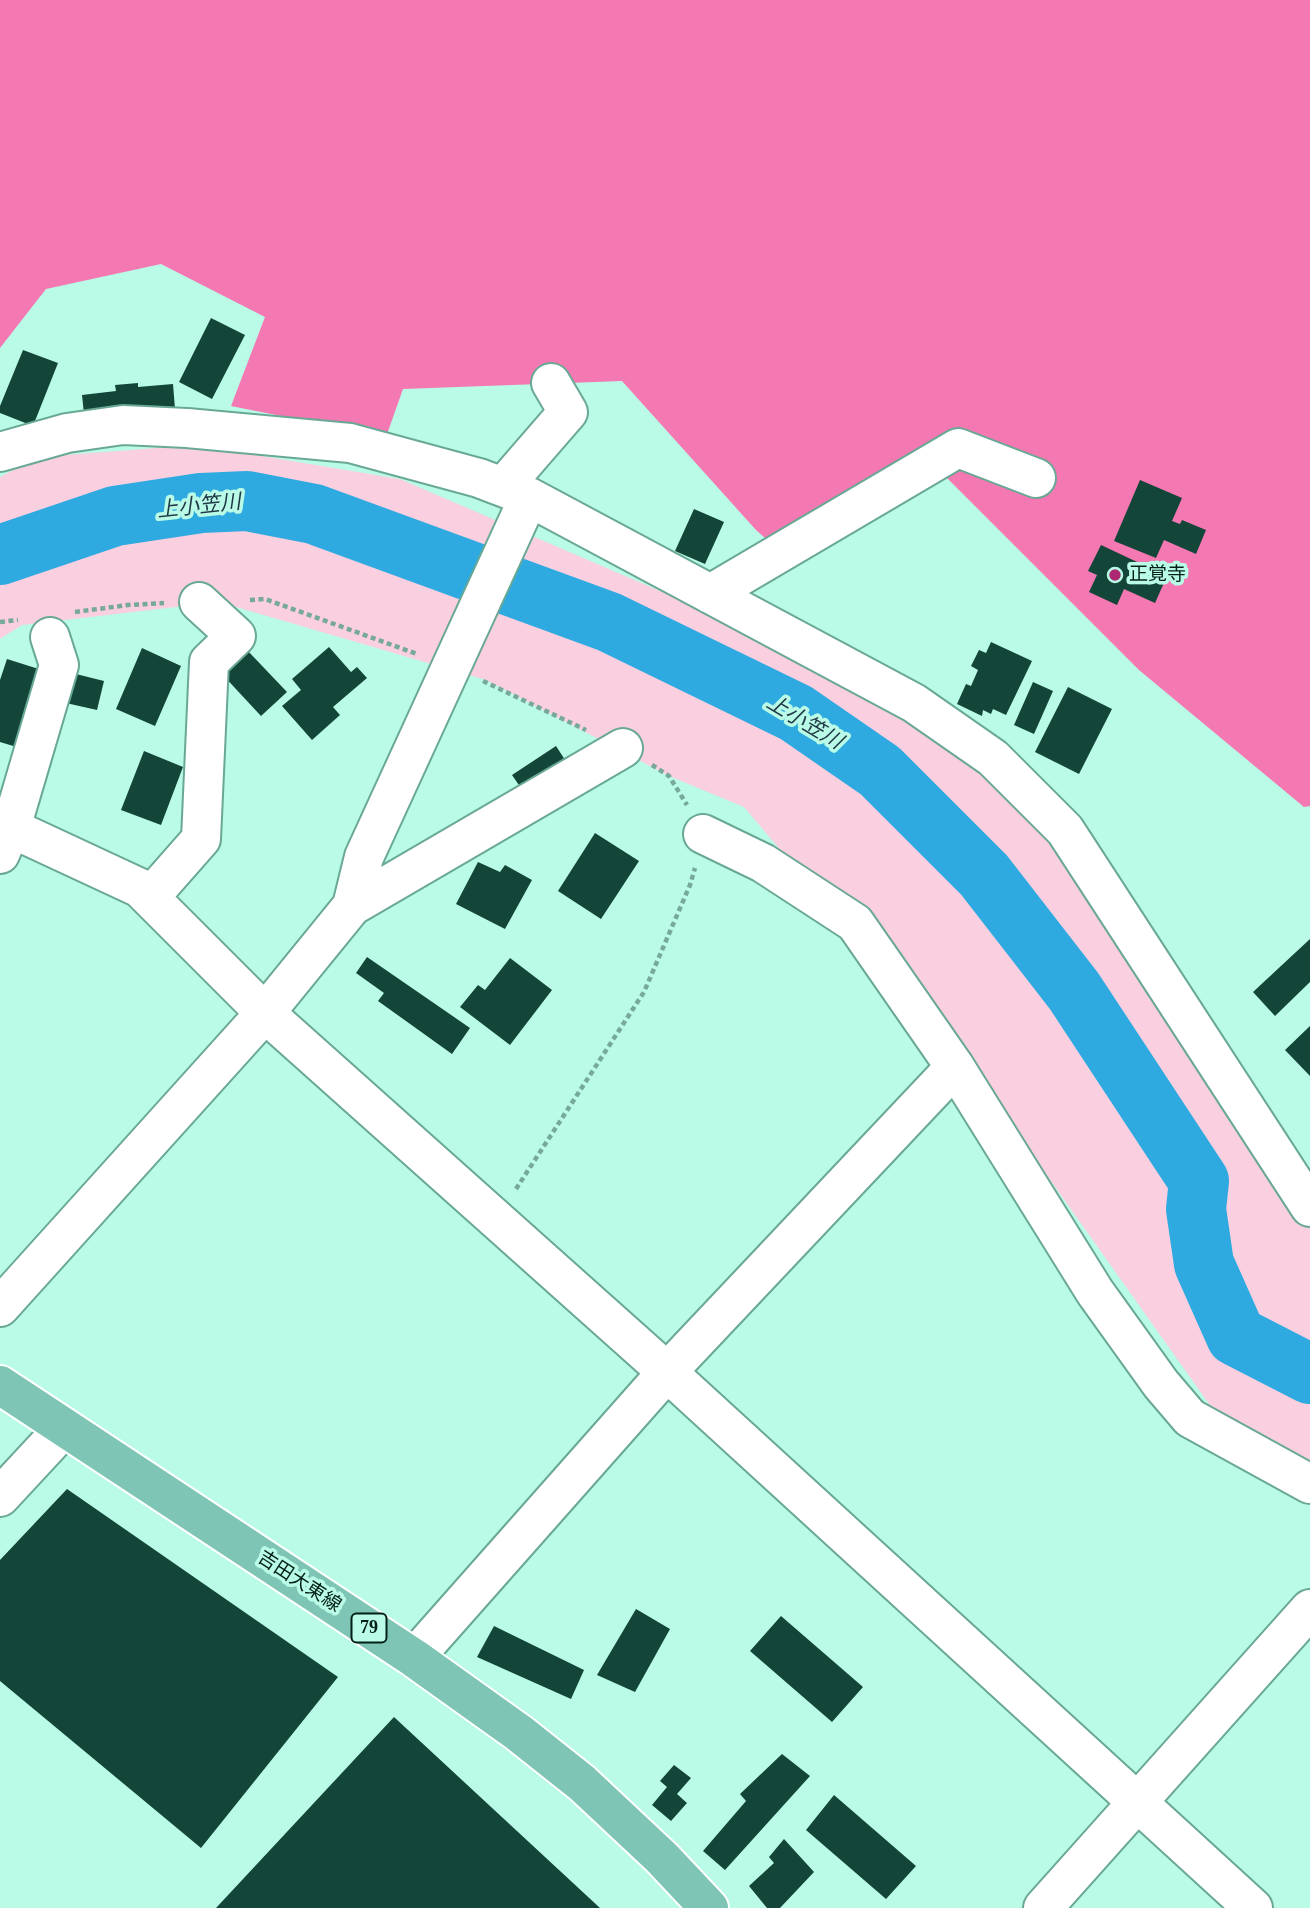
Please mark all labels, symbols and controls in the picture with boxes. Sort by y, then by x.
water label: 上小笠川 [156,490,242,524]
place label: 正覚寺 [1129,564,1186,586]
marker: 正覚寺 [1107,567,1123,583]
water label: 上小笠川 [762,691,846,755]
street label: 吉田大東線 [253,1547,345,1617]
road number: 79 [352,1614,386,1643]

